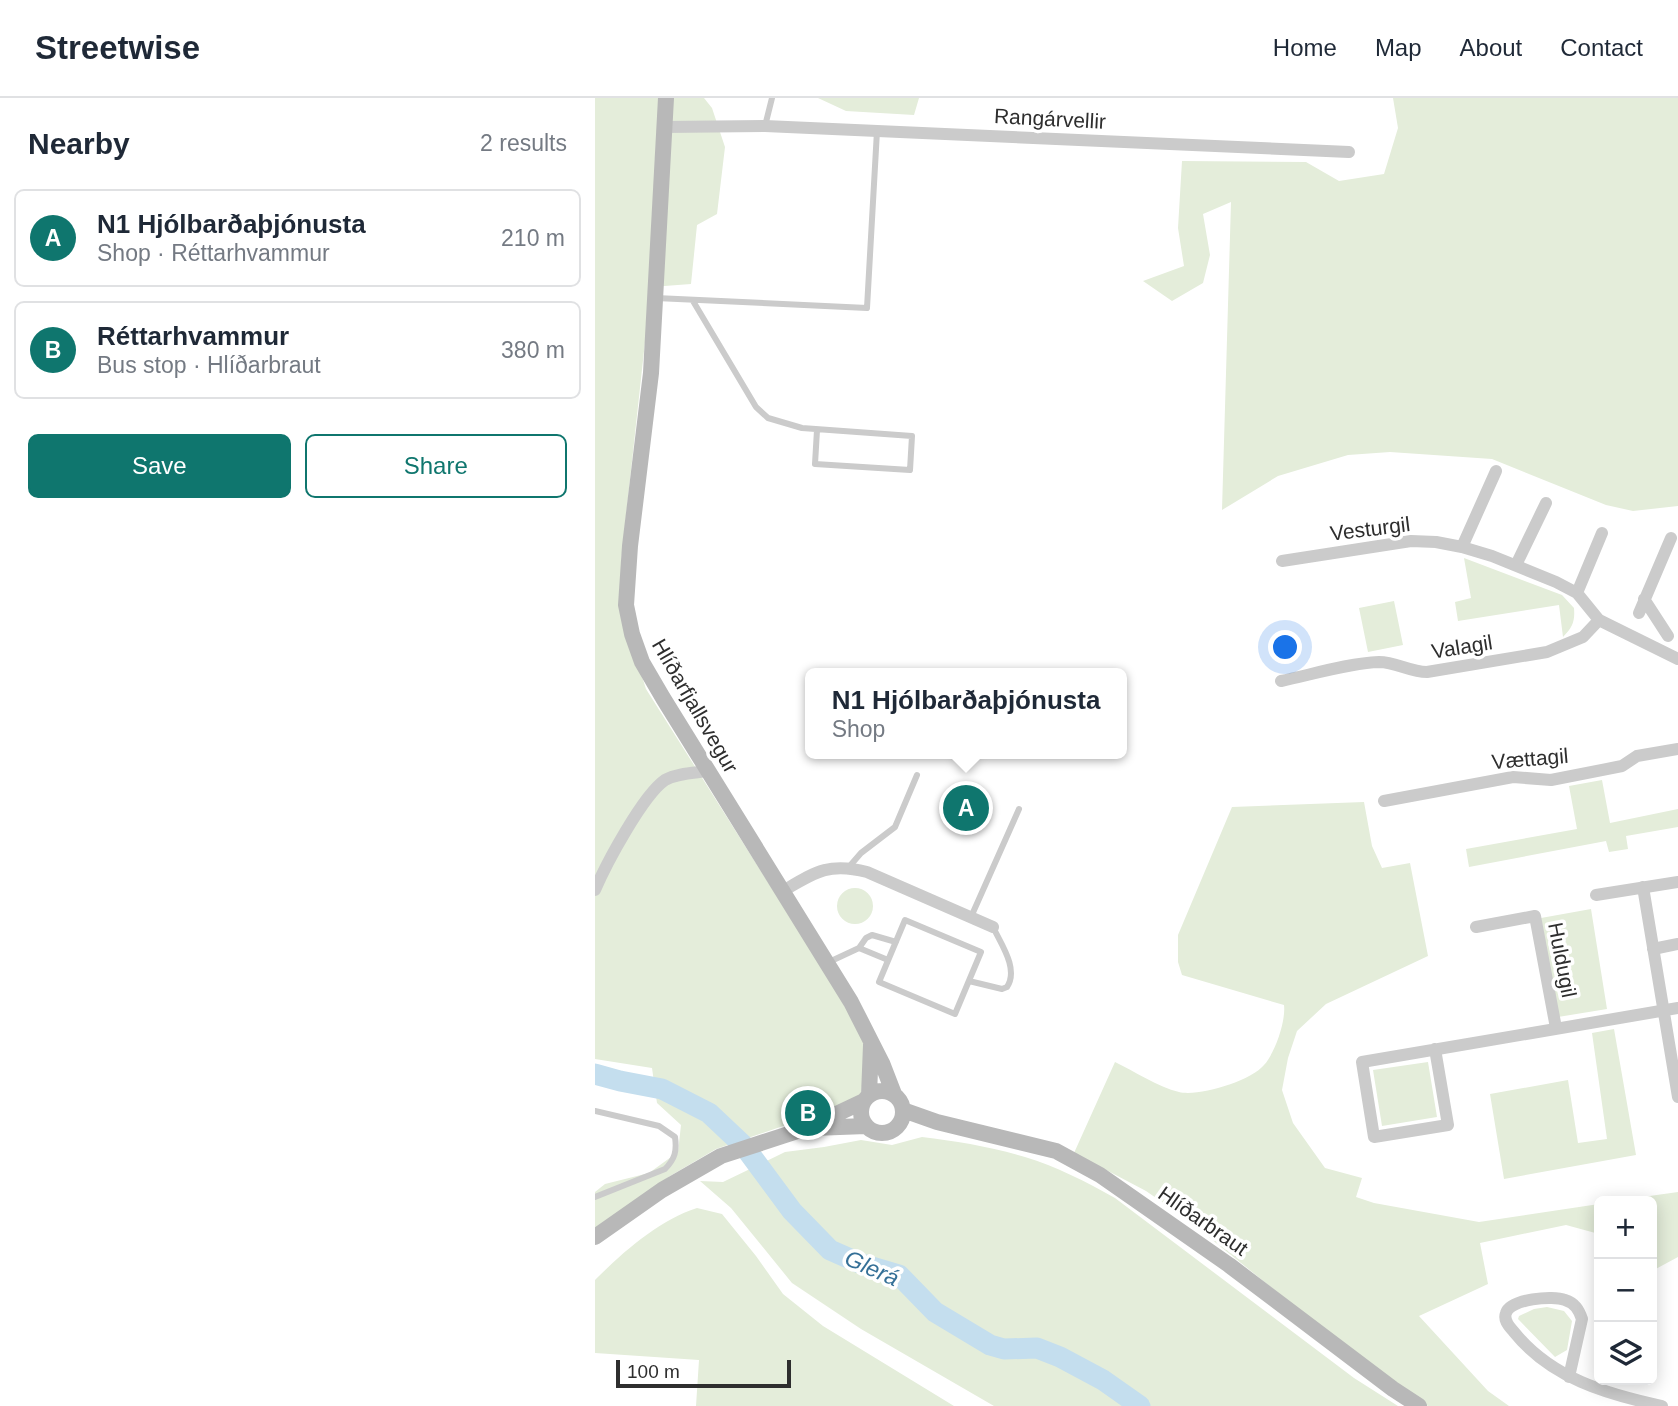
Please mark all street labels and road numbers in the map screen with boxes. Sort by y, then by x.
street label: Rangárvellir [993,104,1107,133]
street label: Vesturgil [1329,512,1411,545]
street label: Valagil [1430,630,1494,663]
street label: Hlíðarfjallsvegur [648,635,743,777]
street label: Vættagil [1491,744,1569,773]
street label: Huldugil [1544,920,1581,999]
street label: Hlíðarbraut [1154,1181,1253,1260]

